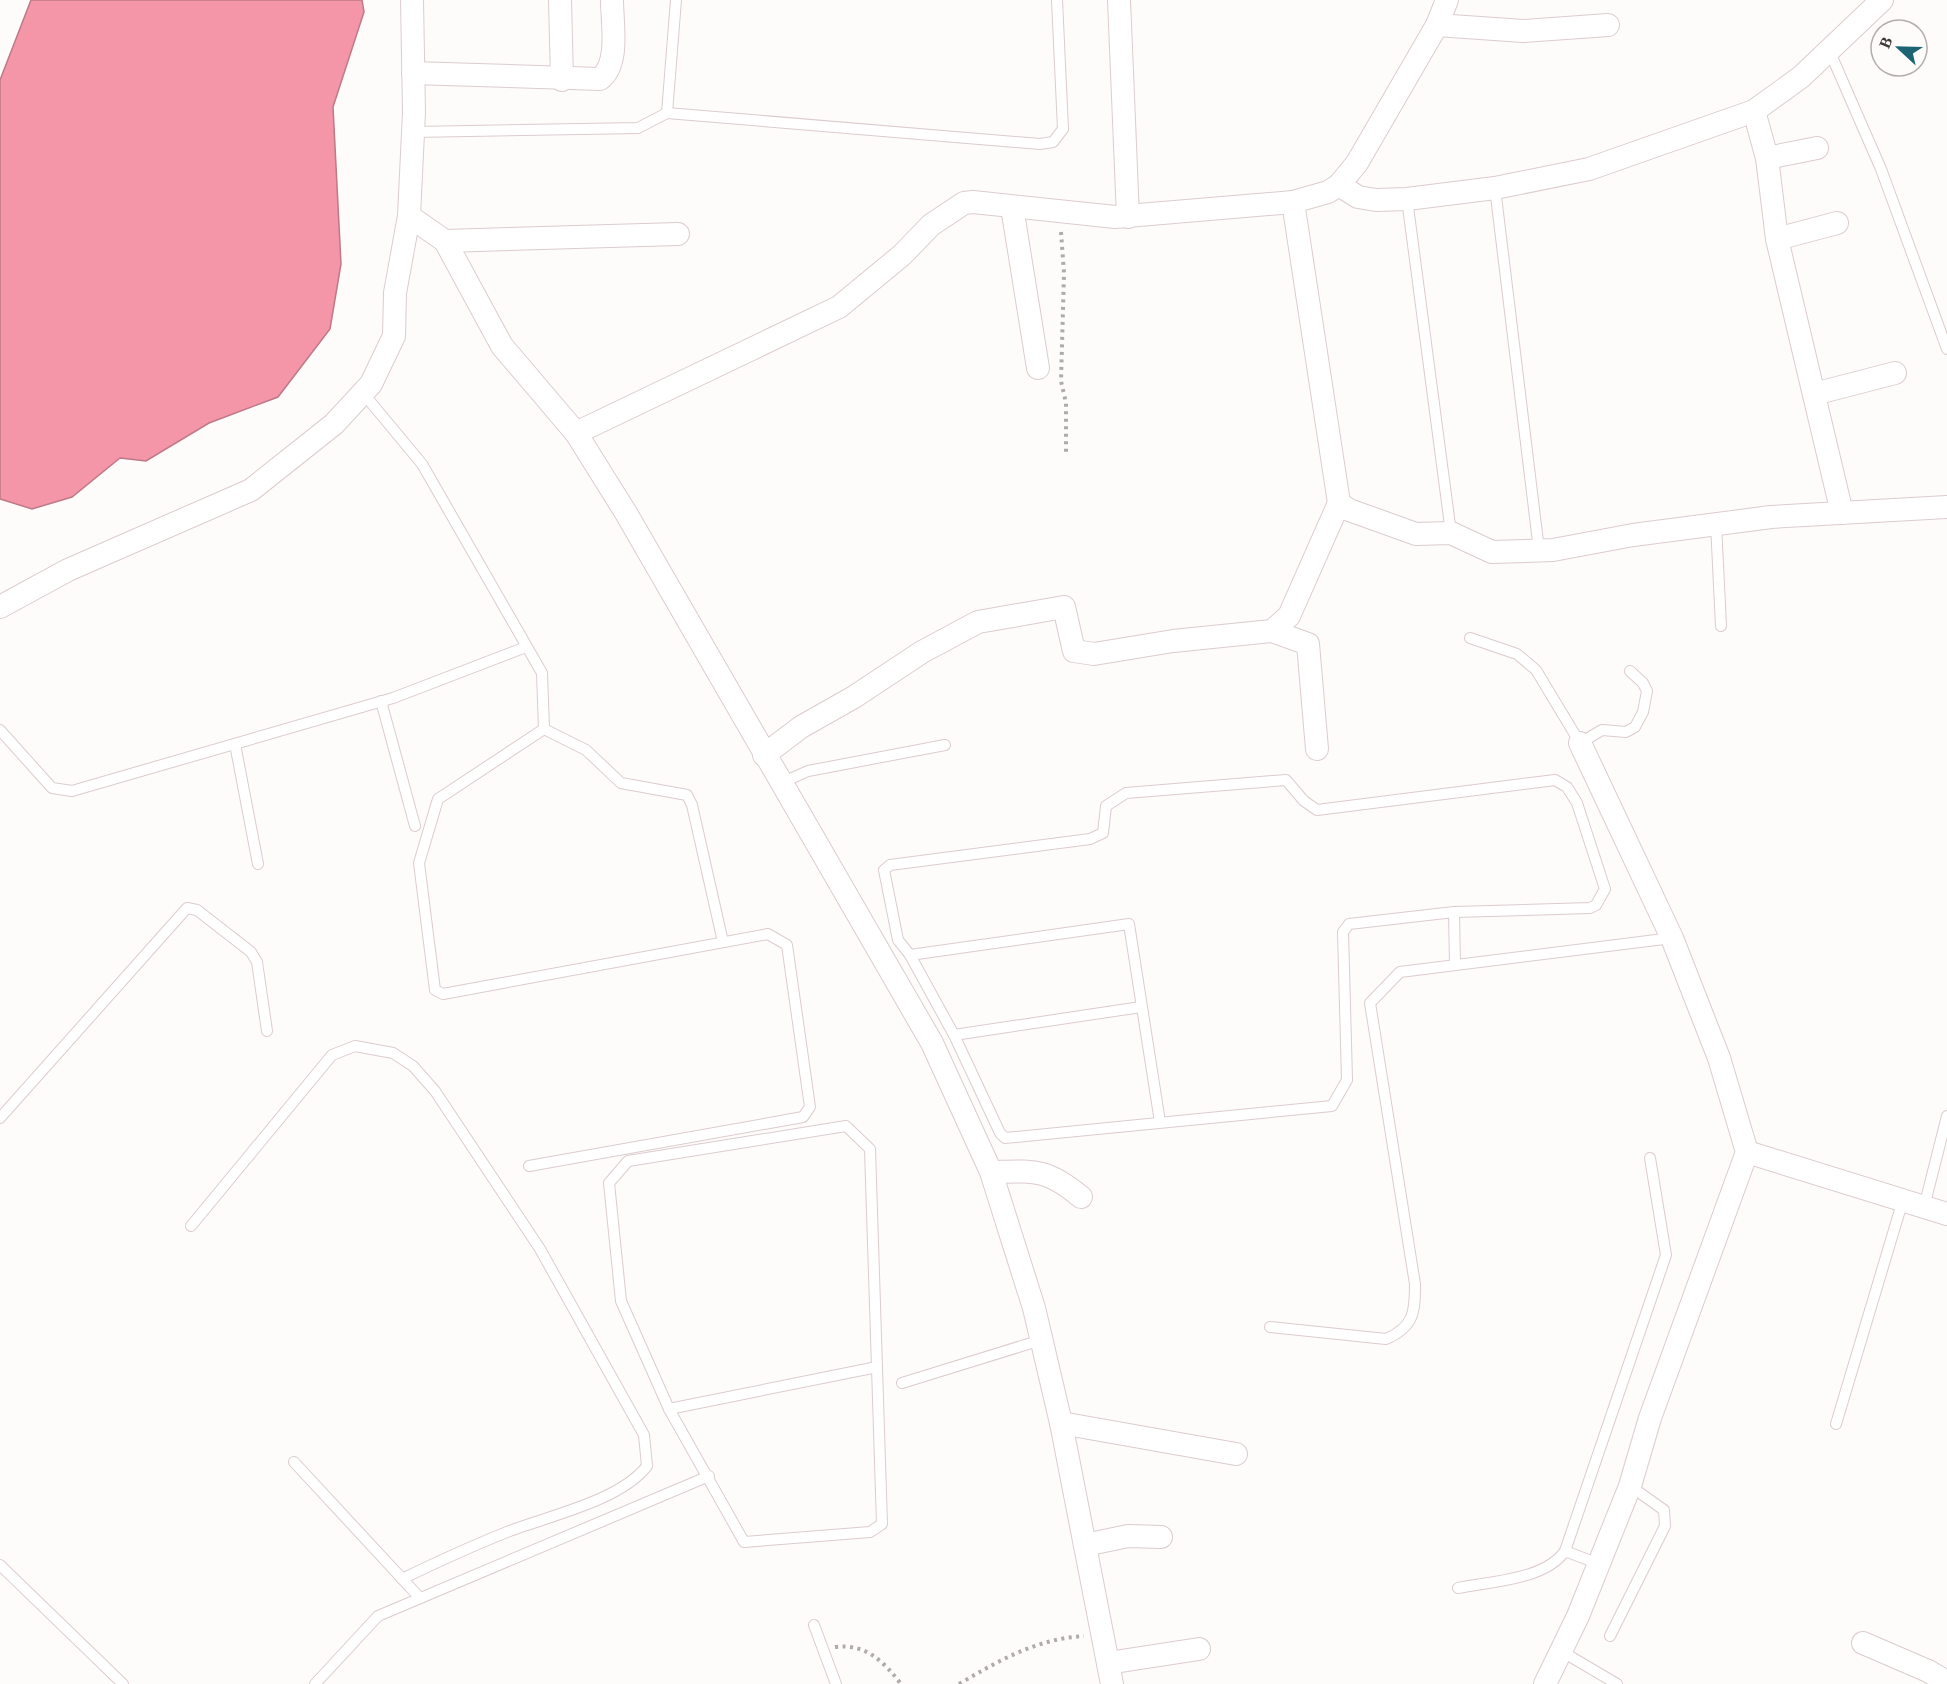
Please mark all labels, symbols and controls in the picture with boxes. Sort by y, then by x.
north arrow [1869,18,1929,78]
text: B [1876,34,1896,51]

